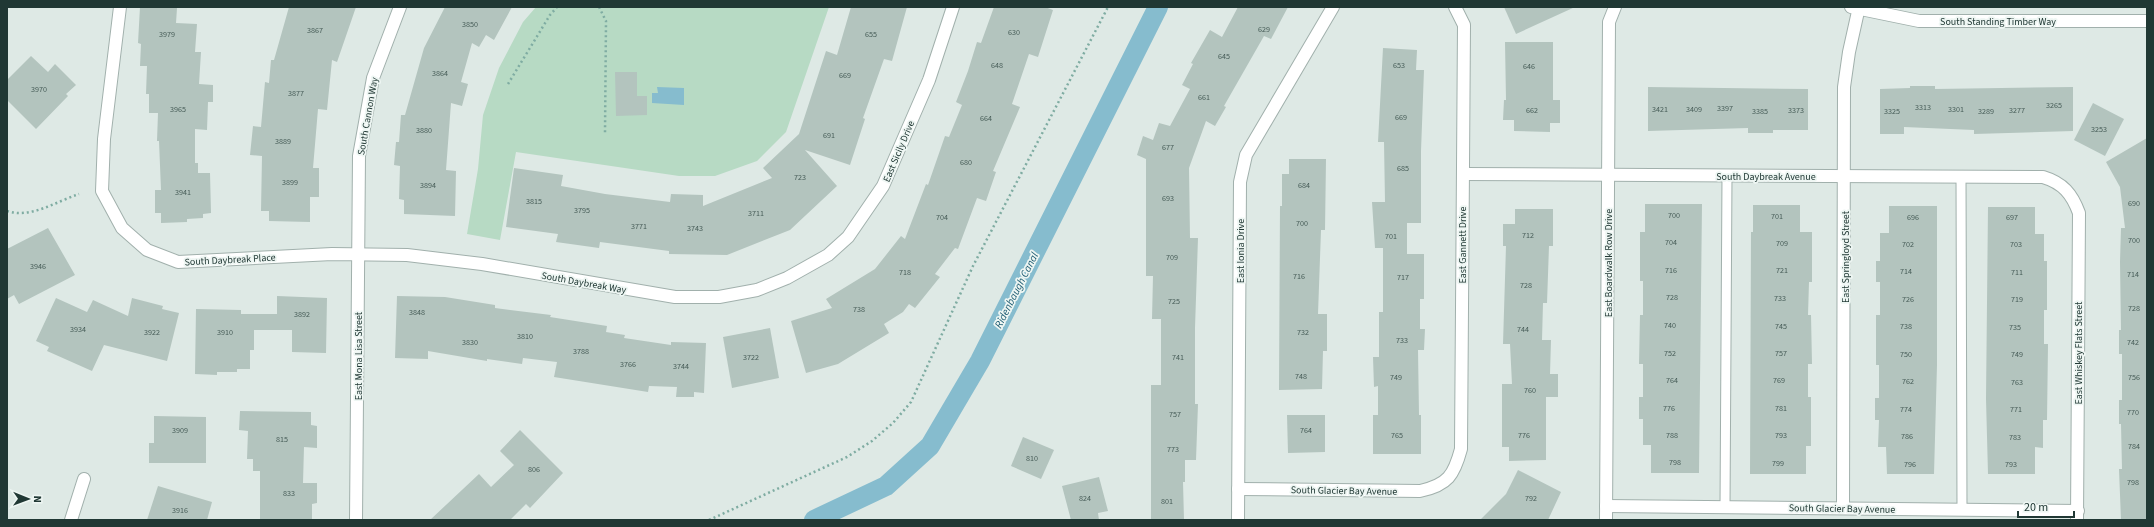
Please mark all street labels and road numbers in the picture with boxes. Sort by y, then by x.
street label: South Standing Timber Way [1940,15,2056,29]
street label: South Cannon Way [354,76,382,156]
street label: East Sicily Drive [880,119,918,184]
street label: South Daybreak Avenue [1716,170,1816,184]
street label: East Gannett Drive [1456,207,1470,283]
street label: East Boardwalk Row Drive [1602,209,1616,317]
street label: East Springloyd Street [1839,210,1853,303]
street label: East Ionia Drive [1234,219,1248,283]
street label: South Daybreak Place [184,251,276,269]
street label: South Daybreak Way [540,269,628,297]
street label: East Whiskey Flats Street [2072,301,2086,405]
street label: East Mona Lisa Street [352,311,366,400]
street label: South Glacier Bay Avenue [1291,483,1397,499]
street label: South Glacier Bay Avenue [1789,501,1895,517]

